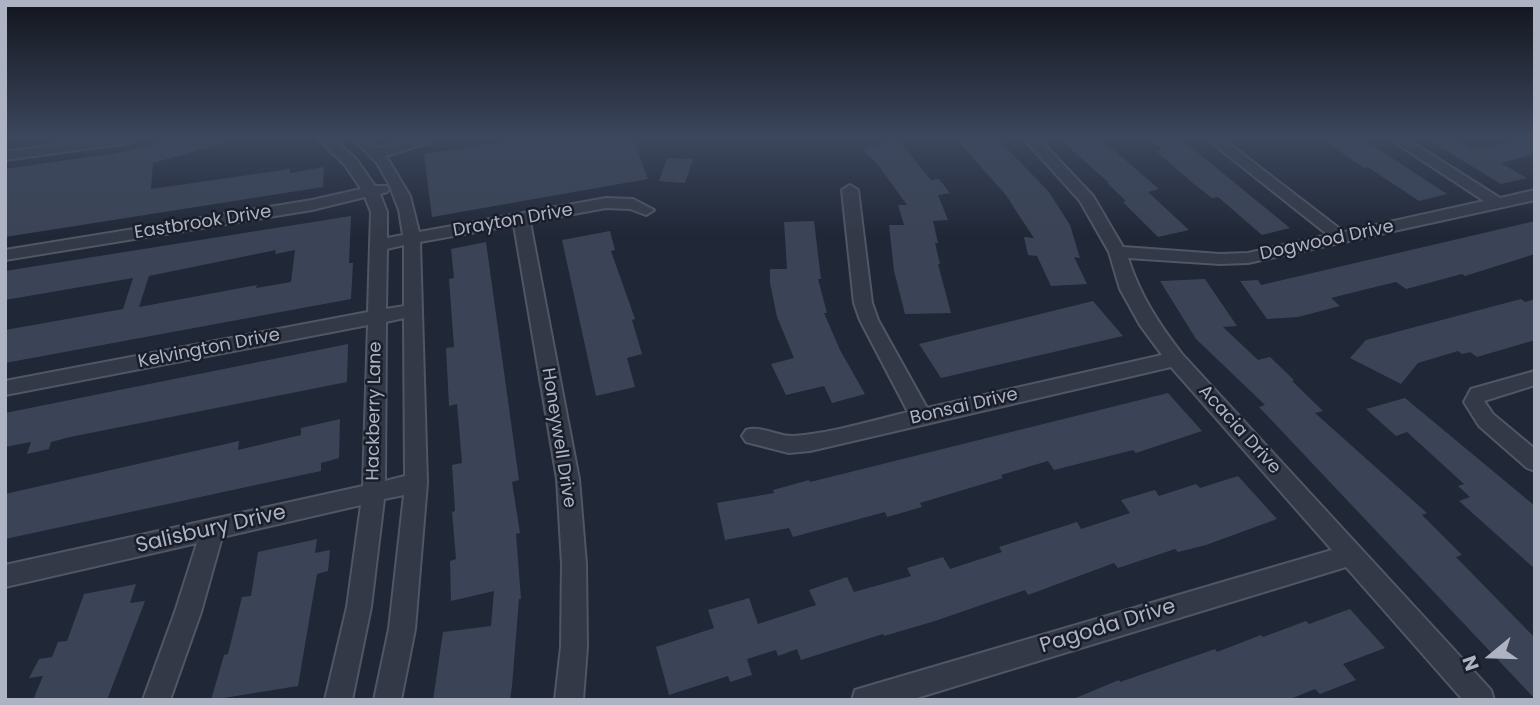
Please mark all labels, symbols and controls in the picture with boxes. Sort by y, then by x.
street label: Drayton Drive [451,200,575,242]
street label: Eastbrook Drive [133,202,273,244]
street label: Dogwood Drive [1258,216,1396,266]
street label: Kelvington Drive [136,325,282,373]
street label: Hackberry Lane [363,341,387,481]
street label: Honeywell Drive [536,366,580,510]
street label: Acacia Drive [1193,381,1285,479]
street label: Bonsai Drive [908,384,1020,430]
street label: Salisbury Drive [133,500,289,560]
street label: Pagoda Drive [1037,594,1179,660]
north arrow [1456,621,1526,691]
text: N [1456,652,1486,674]

